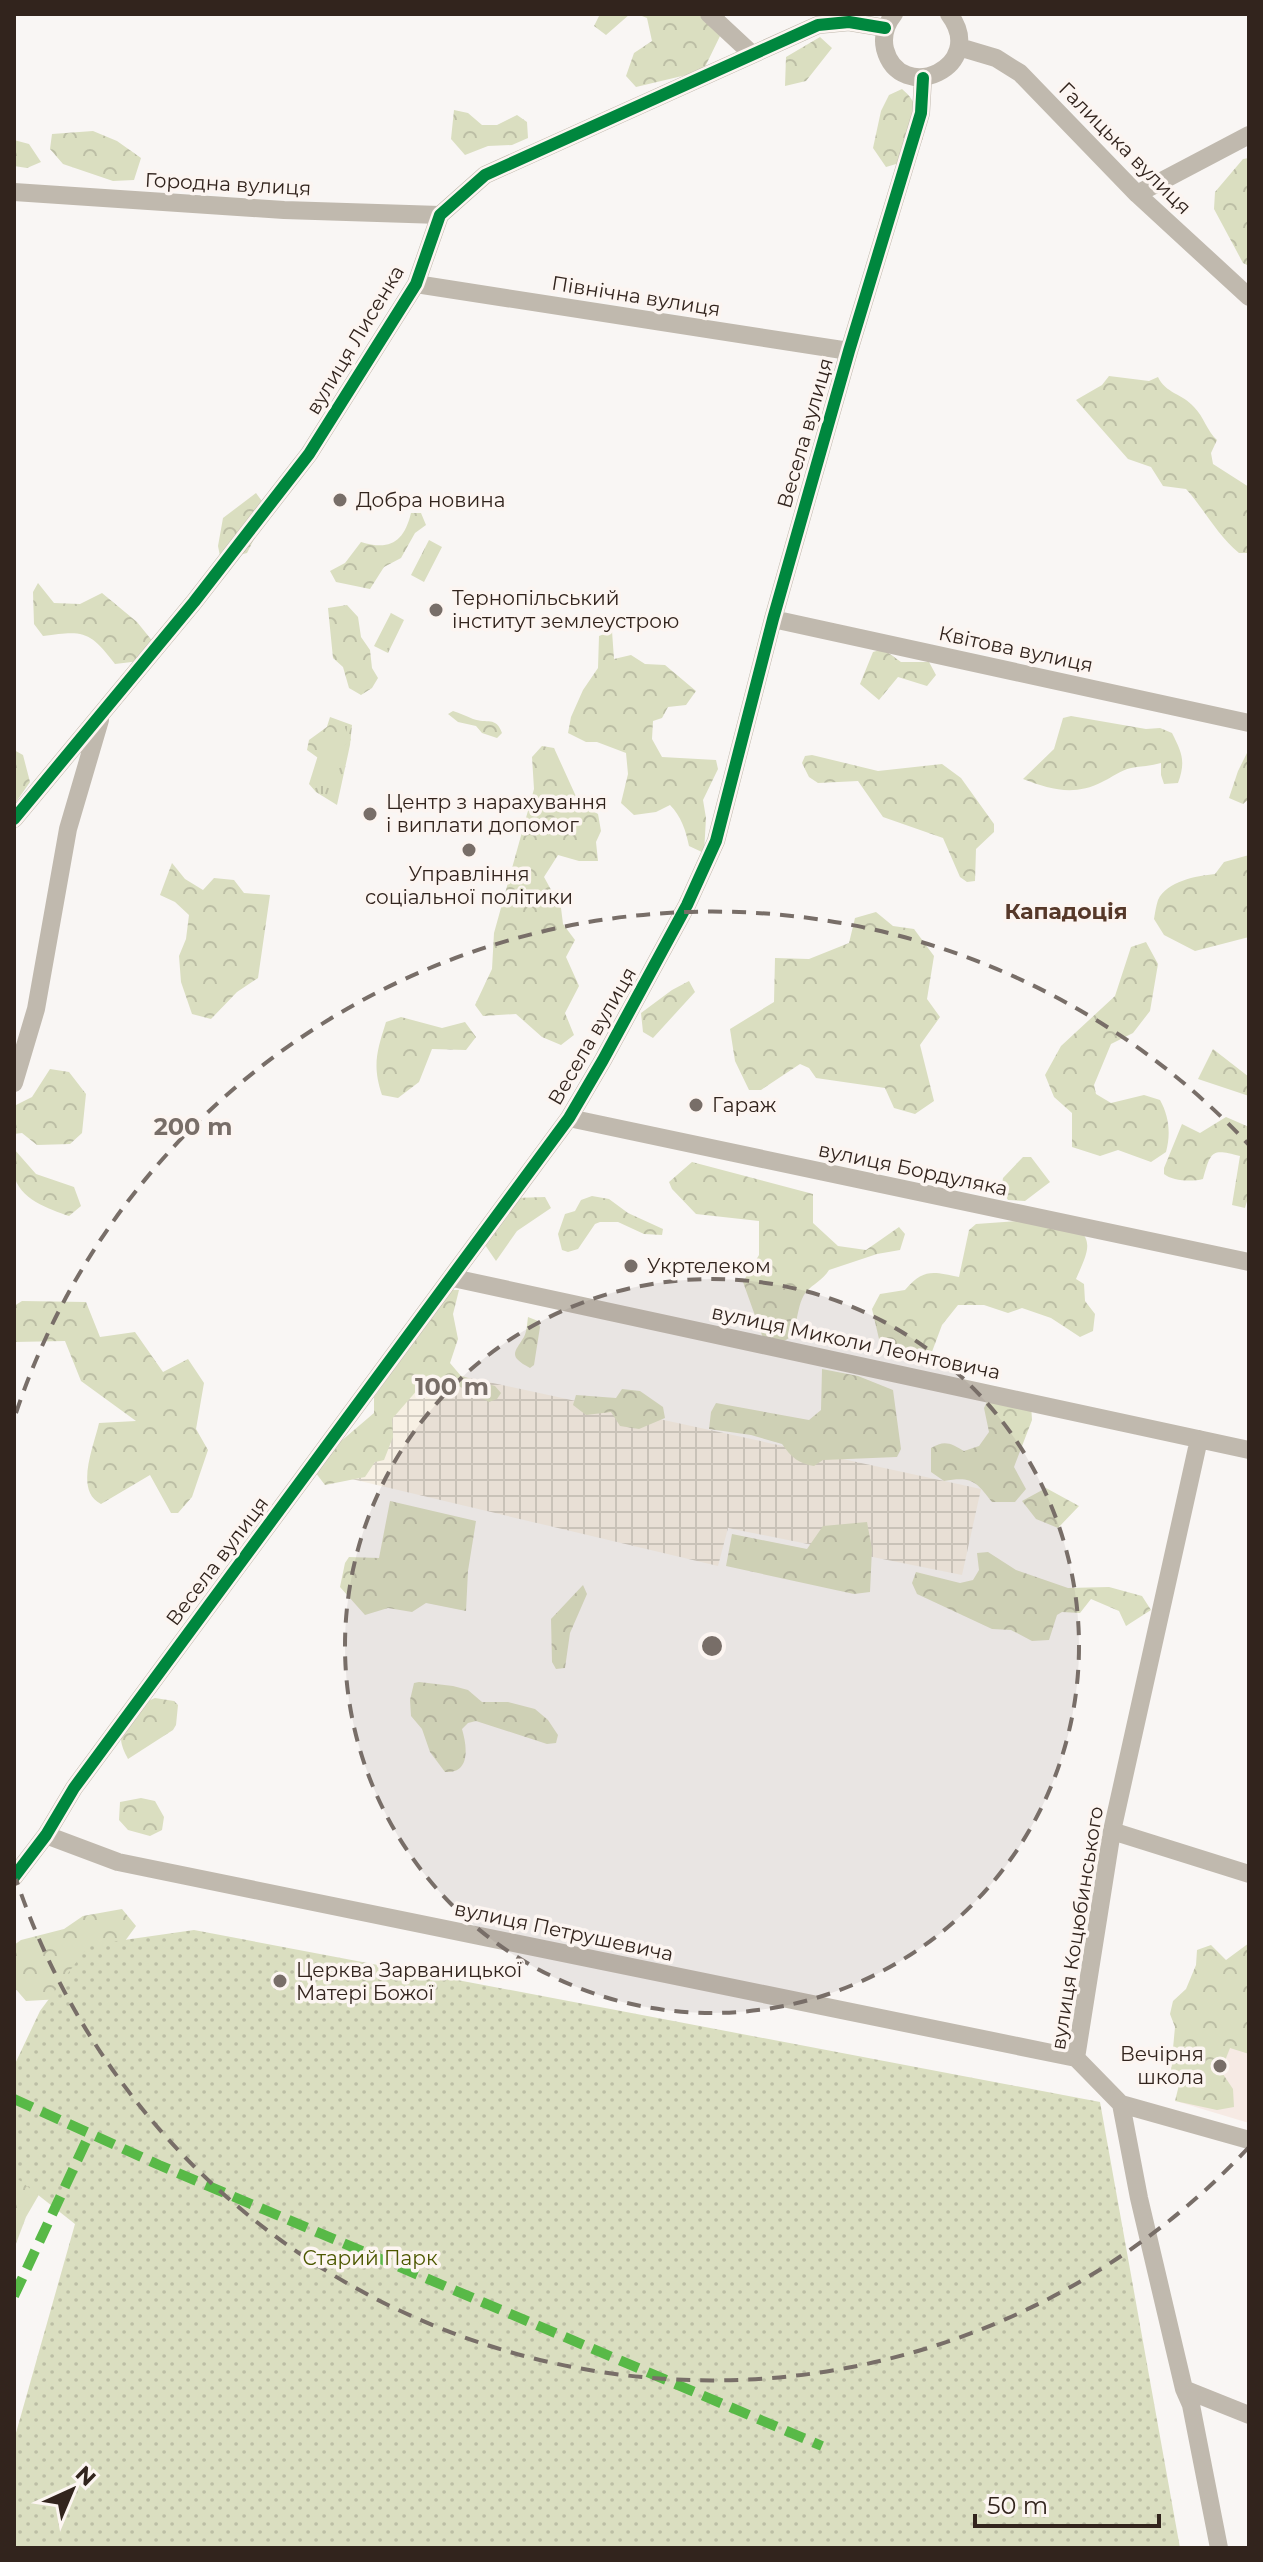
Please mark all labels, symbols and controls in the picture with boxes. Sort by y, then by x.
street label: Галицька вулиця [1054,77,1196,219]
street label: Городна вулиця [144,168,312,200]
street label: вулиця Лисенка [301,261,409,419]
street label: Північна вулиця [550,271,722,321]
street label: Весела вулиця [772,355,838,511]
place label: Добра новина [356,488,505,512]
marker: Добра новина [331,491,349,509]
place label: Тернопільський інститут землеустрою [452,586,679,633]
marker: Тернопільський інститут землеустрою [427,601,445,619]
street label: Квітова вулиця [937,621,1095,677]
place label: Центр з нарахування і виплати допомог [386,790,607,837]
marker: Центр з нарахування і виплати допомог [361,805,379,823]
marker: Управління соціальної політики [460,841,478,859]
place label: Управління соціальної політики [365,862,573,909]
district label: Кападоція [1004,898,1128,925]
street label: Весела вулиця [543,963,641,1109]
place label: Гараж [712,1093,777,1117]
marker: Гараж [687,1096,705,1114]
text: 200 m [154,1112,232,1141]
street label: вулиця Бордуляка [816,1137,1010,1201]
place label: Укртелеком [647,1254,771,1278]
marker: Укртелеком [622,1257,640,1275]
street label: вулиця Миколи Леонтовича [709,1300,1003,1384]
text: 100 m [415,1372,489,1401]
street label: Весела вулиця [161,1492,273,1630]
centre of rings [698,1632,726,1660]
street label: вулиця Коцюбинського [1046,1805,1108,2051]
street label: вулиця Петрушевича [452,1896,676,1966]
place label: Церква Зарваницької Матері Божої [296,1958,522,2005]
marker: Церква Зарваницької Матері Божої [271,1972,289,1990]
place label: Вечірня школа [1120,2042,1204,2089]
marker: Вечірня школа [1211,2057,1229,2075]
park label: Старий Парк [302,2246,438,2270]
north arrow [32,2450,112,2530]
text: N [70,2460,101,2492]
scale bar [975,2478,1159,2528]
text: 50 m [987,2491,1048,2520]

